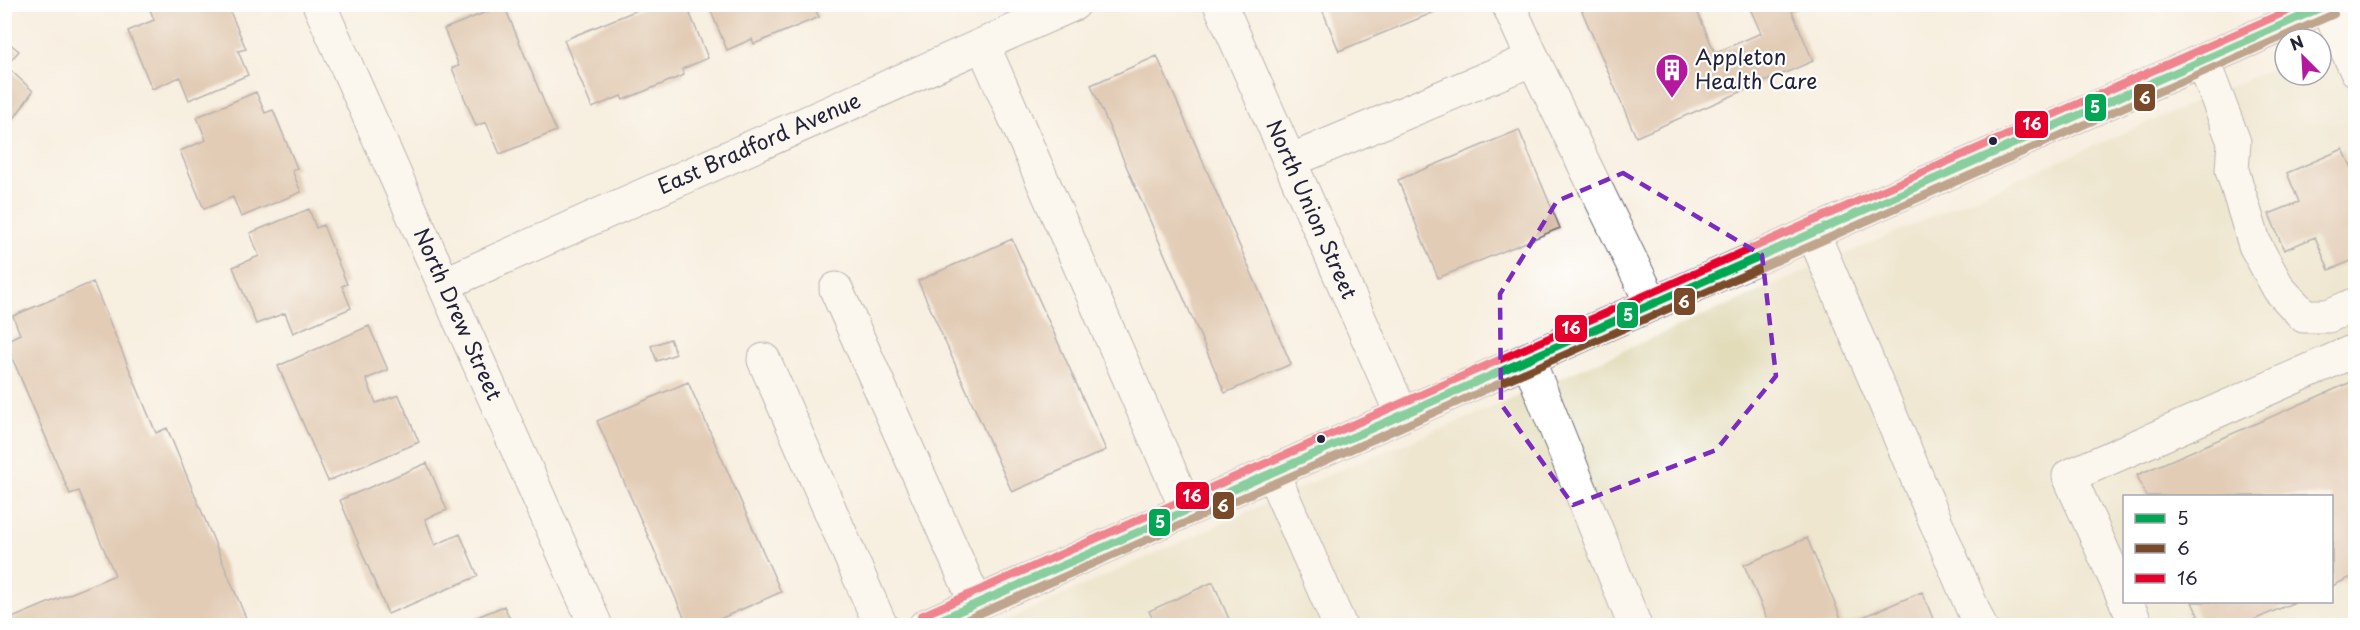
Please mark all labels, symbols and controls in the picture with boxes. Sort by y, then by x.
north arrow [2273,27,2333,87]
text: N [2286,29,2307,56]
place label: Appleton Health Care [1695,40,1818,96]
building icon: Appleton Health Care [1654,52,1690,99]
street label: East Bradford Avenue [652,83,865,201]
line badge: 6 [2133,83,2156,112]
text: 6 [2139,85,2151,109]
line badge: 5 [2084,93,2107,122]
text: 5 [2090,94,2100,118]
line badge: 16 [2014,110,2049,139]
text: 16 [2023,111,2041,135]
street label: North Union Street [1259,114,1367,304]
unlabelled marker [1987,135,1999,147]
street label: North Drew Street [407,222,512,405]
line badge: 6 [1673,287,1696,316]
text: 6 [1678,289,1690,313]
line badge: 5 [1616,301,1639,329]
text: 5 [1623,302,1633,326]
line badge: 16 [1554,314,1588,343]
text: 16 [1562,315,1580,339]
unlabelled marker [1315,433,1327,445]
line badge: 16 [1175,481,1210,510]
text: 16 [1183,483,1201,507]
line badge: 6 [1212,491,1235,520]
text: 6 [1217,493,1229,517]
legend [2123,495,2333,603]
text: 5 [2177,504,2189,531]
line badge: 5 [1148,508,1171,537]
text: 5 [1155,509,1165,533]
text: 6 [2177,534,2190,561]
text: 16 [2177,564,2198,591]

